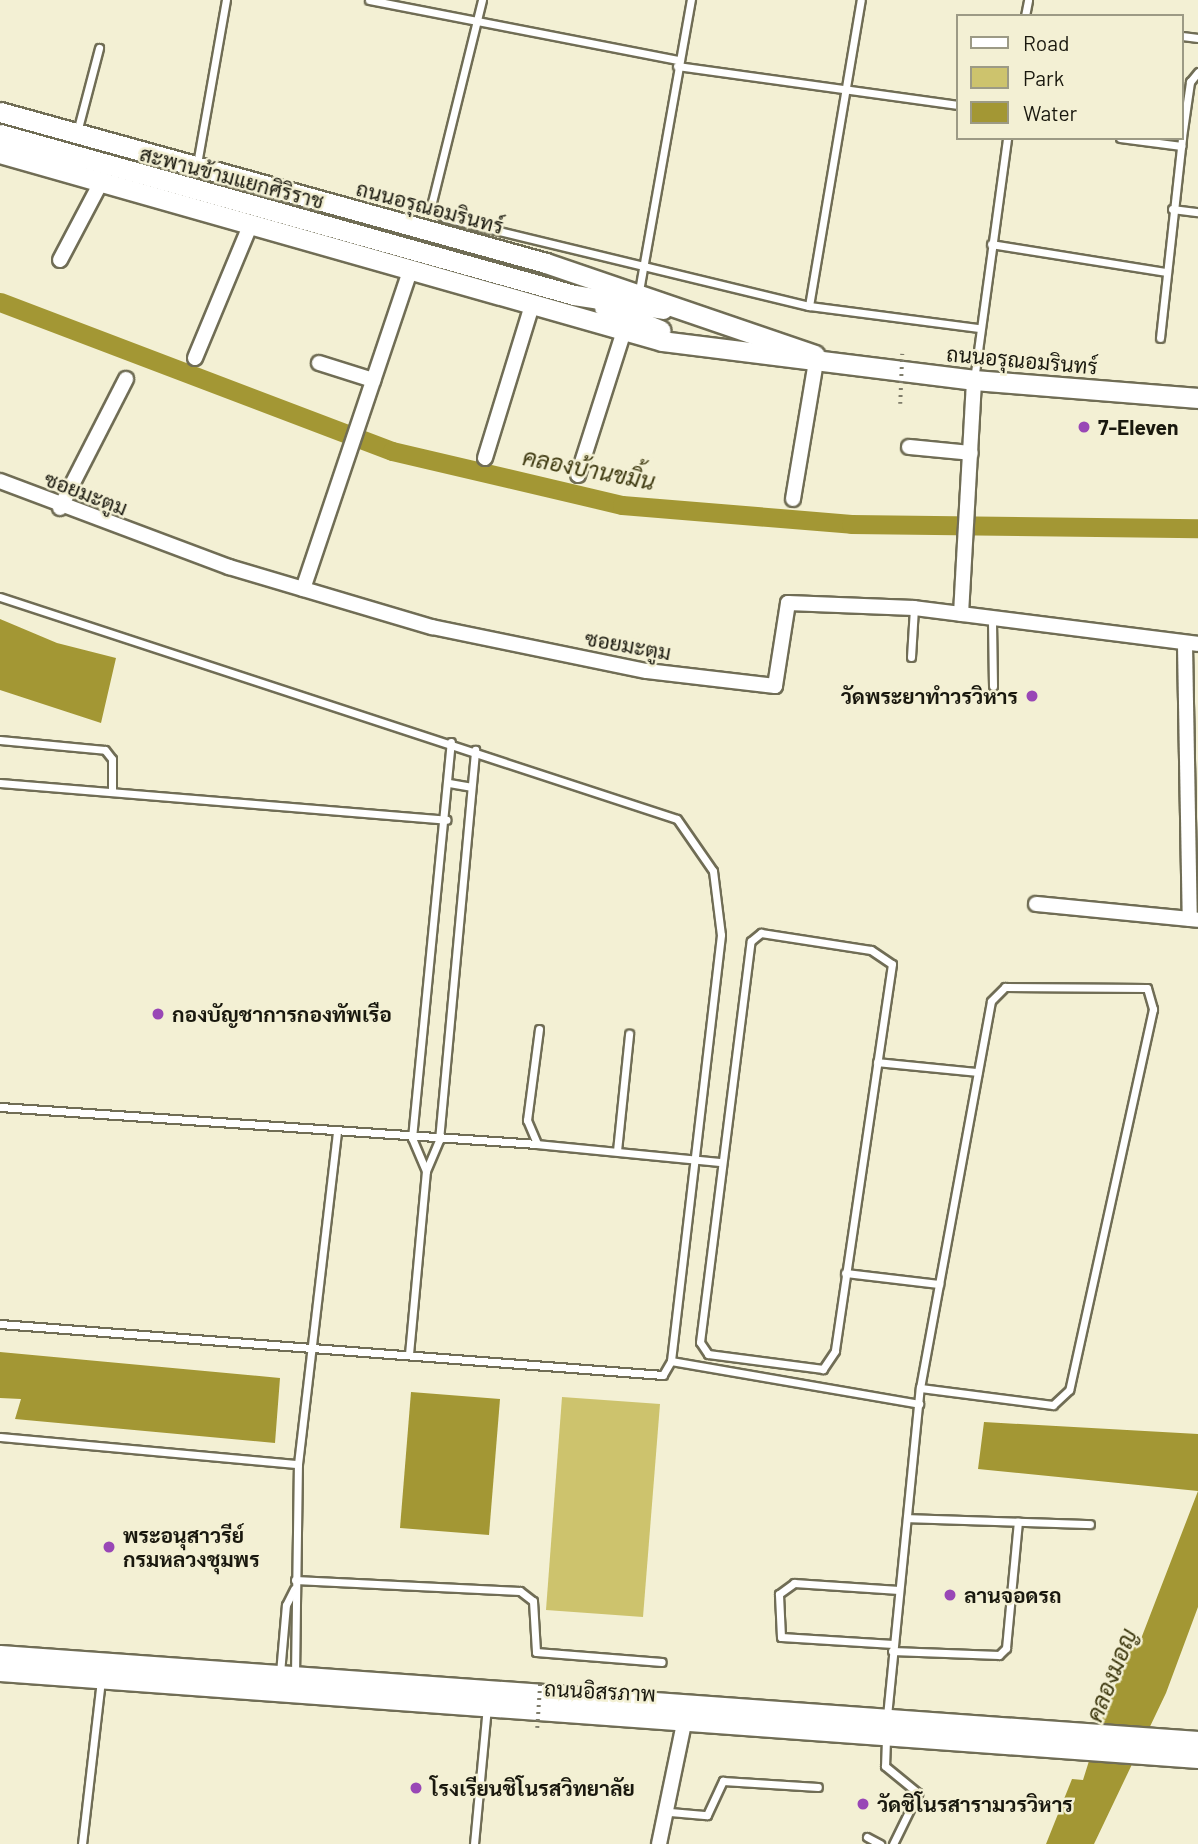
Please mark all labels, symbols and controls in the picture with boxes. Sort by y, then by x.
legend [956,14,1184,140]
text: Road [1023,30,1069,55]
text: Park [1023,65,1064,90]
text: Water [1023,100,1077,125]
street label: สะพานข้ามแยกศิริราช [137,140,327,214]
street label: ถนนอรุณอมรินทร์ [354,175,506,239]
street label: ถนนอรุณอมรินทร์ [945,341,1099,379]
place label: 7-Eleven [1098,414,1178,440]
marker: 7-Eleven [1076,419,1092,435]
water label: คลองบ้านขมิ้น [520,443,658,495]
street label: ซอยมะตูม [41,466,131,520]
street label: ซอยมะตูม [583,625,673,665]
place label: วัดพระยาทําวรวิหาร [841,683,1018,709]
marker: วัดพระยาทําวรวิหาร [1024,688,1040,704]
place label: กองบัญชาการกองทัพเรือ [172,1001,392,1027]
marker: กองบัญชาการกองทัพเรือ [150,1006,166,1022]
place label: พระอนุสาวรีย์ กรมหลวงชุมพร [123,1522,260,1572]
marker: พระอนุสาวรีย์ กรมหลวงชุมพร [101,1539,117,1555]
place label: ลานจอดรถ [964,1582,1061,1608]
marker: ลานจอดรถ [942,1587,958,1603]
water label: คลองมอญ [1080,1624,1142,1726]
street label: ถนนอิสรภาพ [543,1675,657,1707]
place label: โรงเรียนชิโนรสวิทยาลัย [430,1775,635,1801]
marker: โรงเรียนชิโนรสวิทยาลัย [408,1780,424,1796]
place label: วัดชิโนรสารามวรวิหาร [877,1791,1073,1817]
marker: วัดชิโนรสารามวรวิหาร [855,1796,871,1812]

